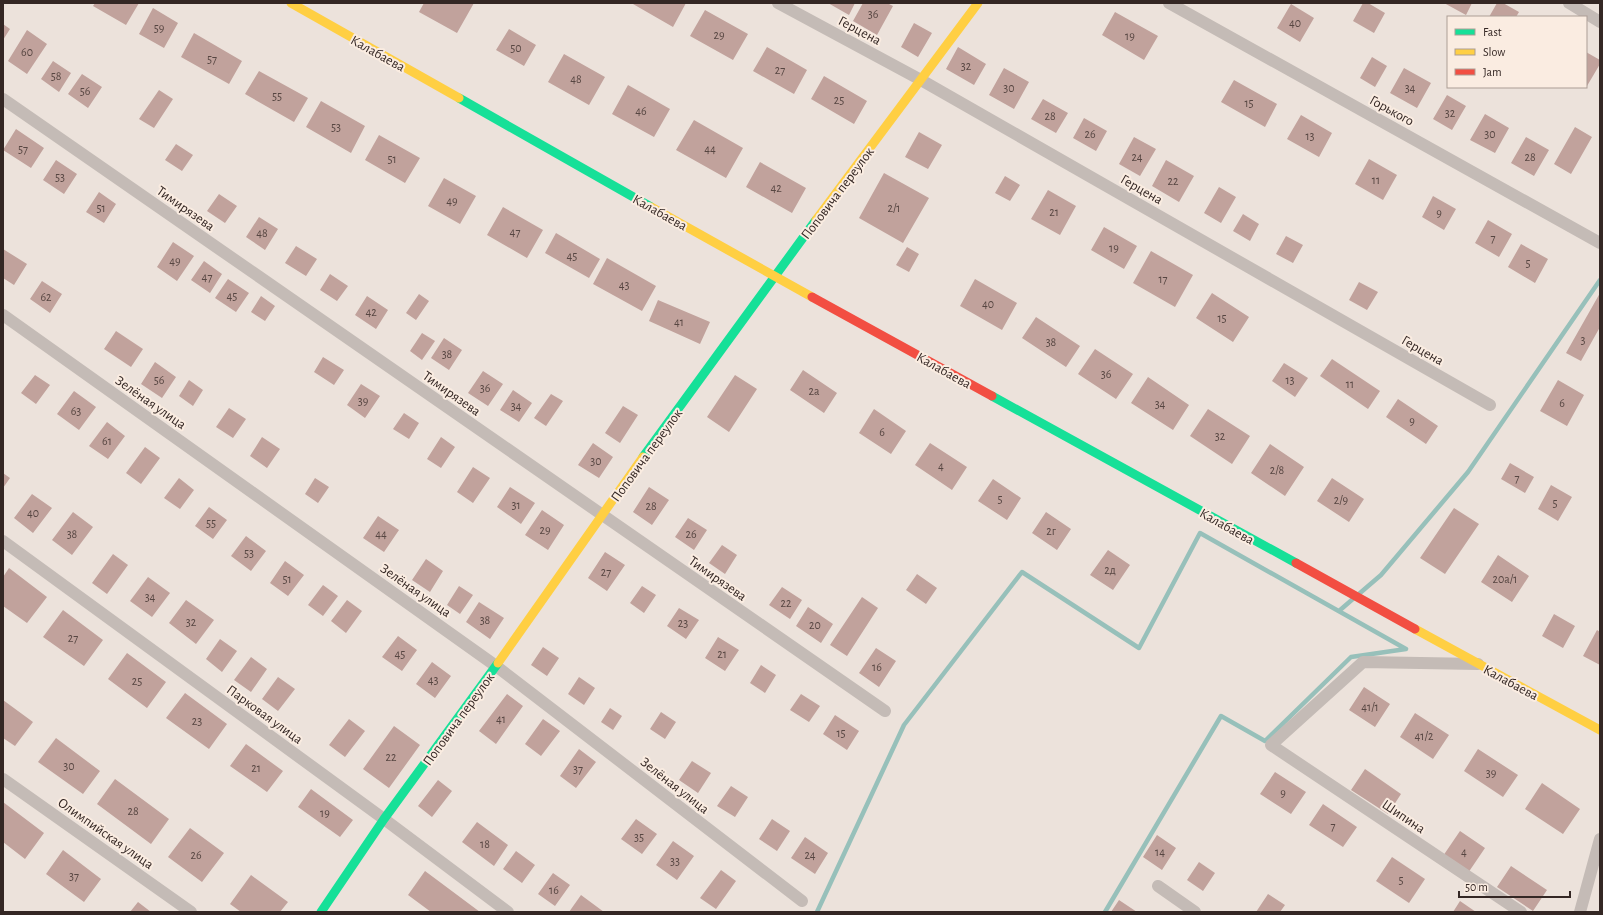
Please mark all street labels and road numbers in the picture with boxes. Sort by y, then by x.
street label: Герцена [836,14,884,48]
street label: Калабаева [348,33,408,75]
street label: Горького [1367,93,1416,129]
street label: Поповича переулок [799,145,877,242]
street label: Герцена [1118,172,1165,208]
street label: Тимирязева [154,184,217,234]
street label: Калабаева [630,192,690,234]
street label: Герцена [1399,333,1446,369]
street label: Калабаева [914,350,974,392]
street label: Тимирязева [420,369,483,419]
street label: Зелёная улица [113,373,189,433]
street label: Поповича переулок [609,406,685,505]
street label: Калабаева [1197,506,1257,548]
street label: Тимирязева [686,554,749,604]
street label: Зелёная улица [378,561,454,621]
street label: Калабаева [1481,663,1541,703]
street label: Поповича переулок [421,670,497,769]
street label: Парковая улица [224,683,305,747]
street label: Зелёная улица [638,755,712,817]
street label: Олимпийская улица [55,796,156,872]
street label: Шипина [1379,797,1428,837]

